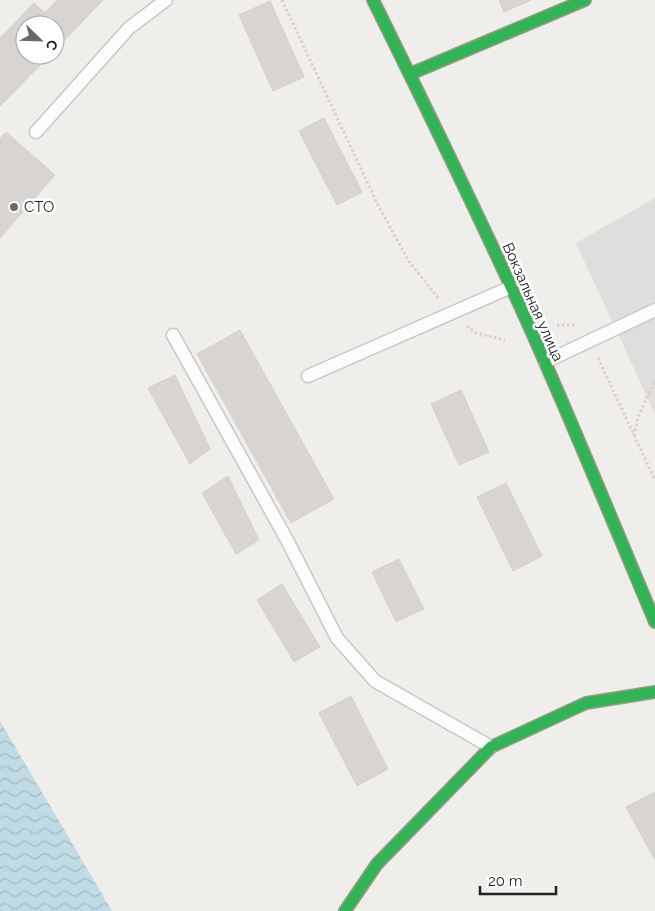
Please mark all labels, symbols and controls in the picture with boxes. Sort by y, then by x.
north arrow [15,15,65,65]
text: С [43,38,61,53]
place label: СТО [24,198,54,216]
marker: СТО [8,201,20,213]
street label: Вокзальная улица [499,240,567,364]
scale bar [480,864,556,896]
text: 20 m [488,872,523,890]

